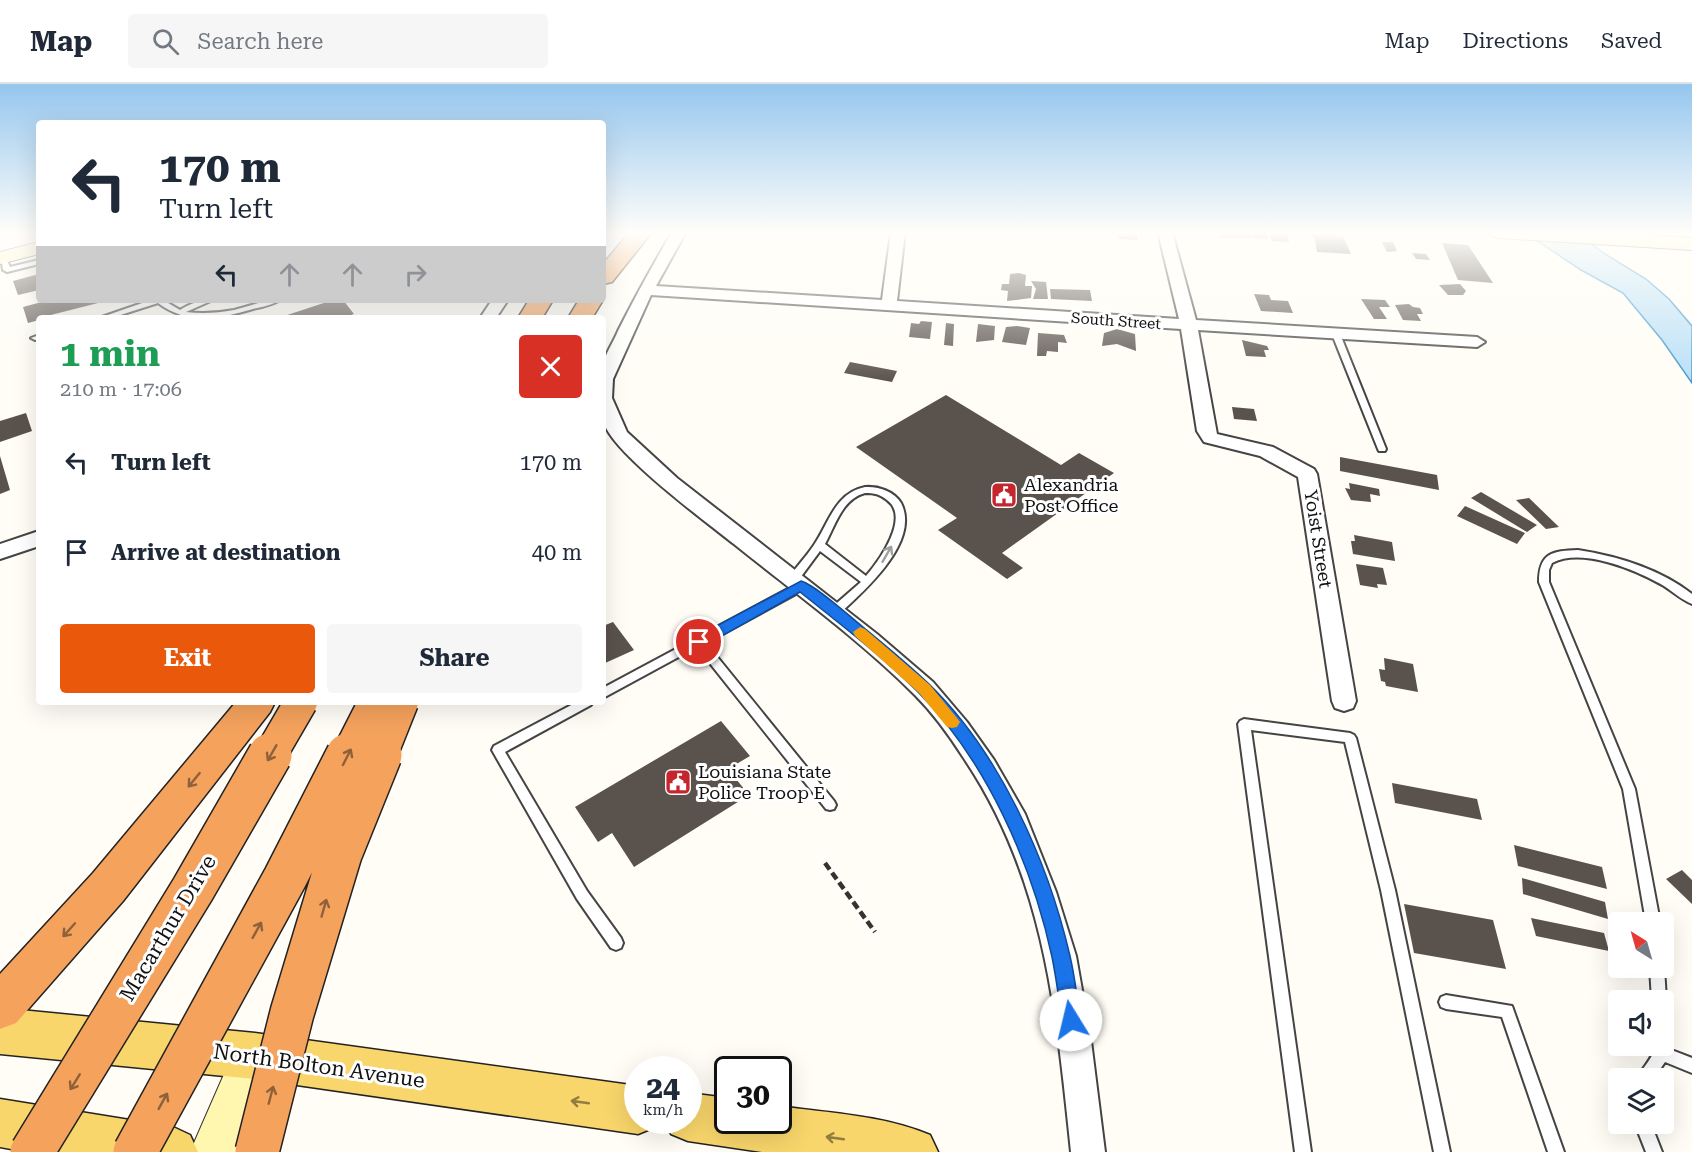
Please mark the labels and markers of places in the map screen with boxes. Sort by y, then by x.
place label: Alexandria Post Office [1024,474,1119,516]
public building icon: Alexandria Post Office [989,480,1019,510]
pin [673,616,724,667]
place label: Louisiana State Police Troop E [698,761,831,803]
public building icon: Louisiana State Police Troop E [663,767,693,797]

